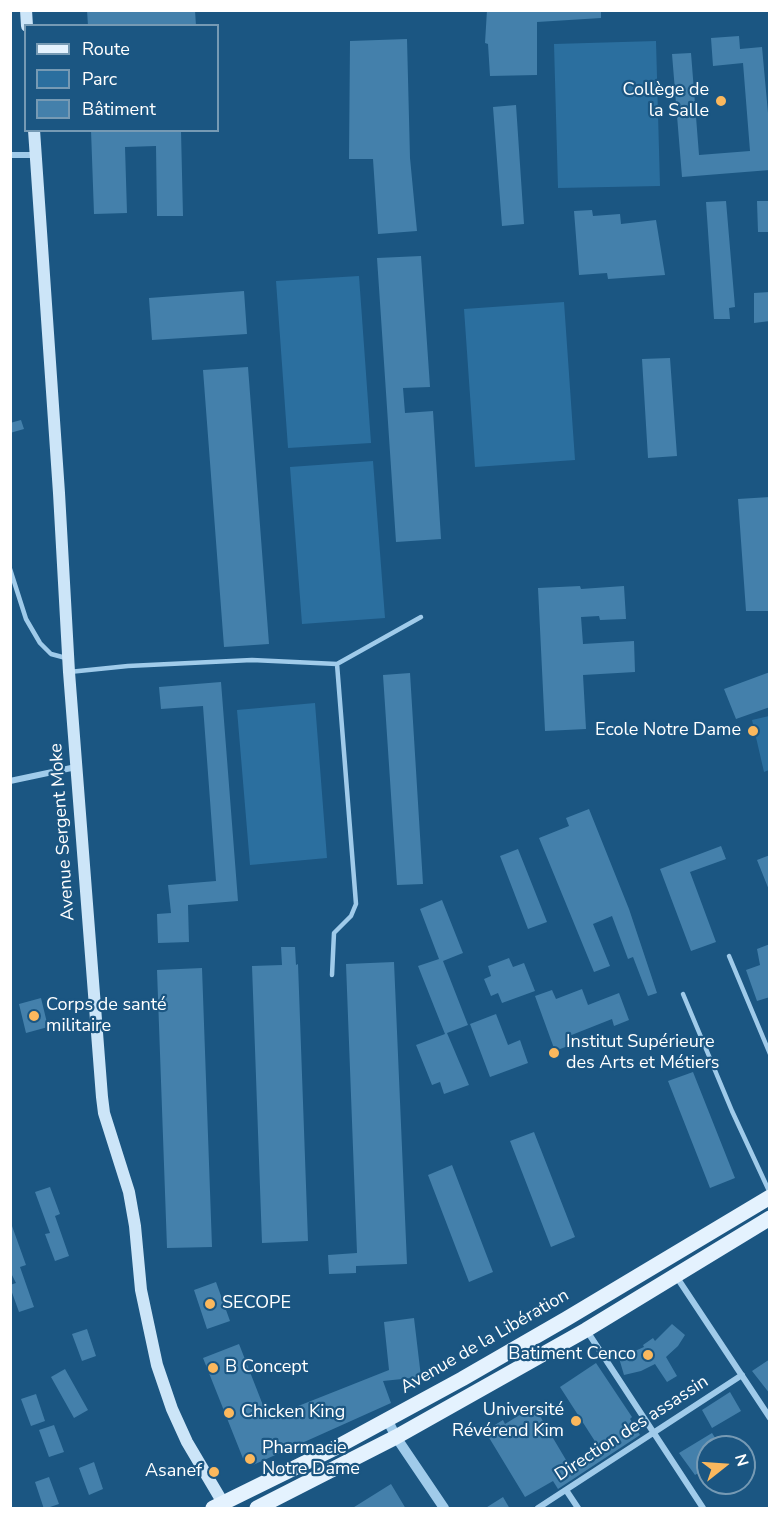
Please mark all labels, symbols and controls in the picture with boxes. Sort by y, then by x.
legend [24,24,219,132]
text: Route [82,37,130,61]
text: Parc [82,67,117,91]
place label: Collège de la Salle [623,80,709,122]
marker: Collège de la Salle [714,94,728,108]
text: Bâtiment [82,97,156,121]
place label: Ecole Notre Dame [595,720,741,742]
marker: Ecole Notre Dame [746,724,760,738]
street label: Avenue Sergent Moke [46,743,80,921]
place label: Corps de santé militaire [46,995,167,1038]
marker: Corps de santé militaire [27,1009,41,1023]
place label: Institut Supérieure des Arts et Métiers [566,1032,719,1074]
marker: Institut Supérieure des Arts et Métiers [547,1046,561,1060]
street label: Avenue de la Libération [397,1285,573,1399]
place label: SECOPE [222,1293,291,1315]
marker: SECOPE [203,1297,217,1311]
place label: Batiment Cenco [508,1344,636,1366]
marker: Batiment Cenco [641,1348,655,1362]
place label: B Concept [225,1357,308,1379]
marker: B Concept [206,1361,220,1375]
street label: Direction des assassin [551,1371,713,1487]
place label: Université Révérend Kim [452,1400,564,1442]
place label: Chicken King [241,1402,345,1424]
marker: Chicken King [222,1406,236,1420]
marker: Université Révérend Kim [569,1414,583,1428]
north arrow [696,1435,756,1495]
place label: Pharmacie Notre Dame [262,1438,360,1480]
text: N [729,1451,754,1469]
marker: Pharmacie Notre Dame [243,1452,257,1466]
place label: Asanef [145,1461,202,1483]
marker: Asanef [207,1465,221,1479]

